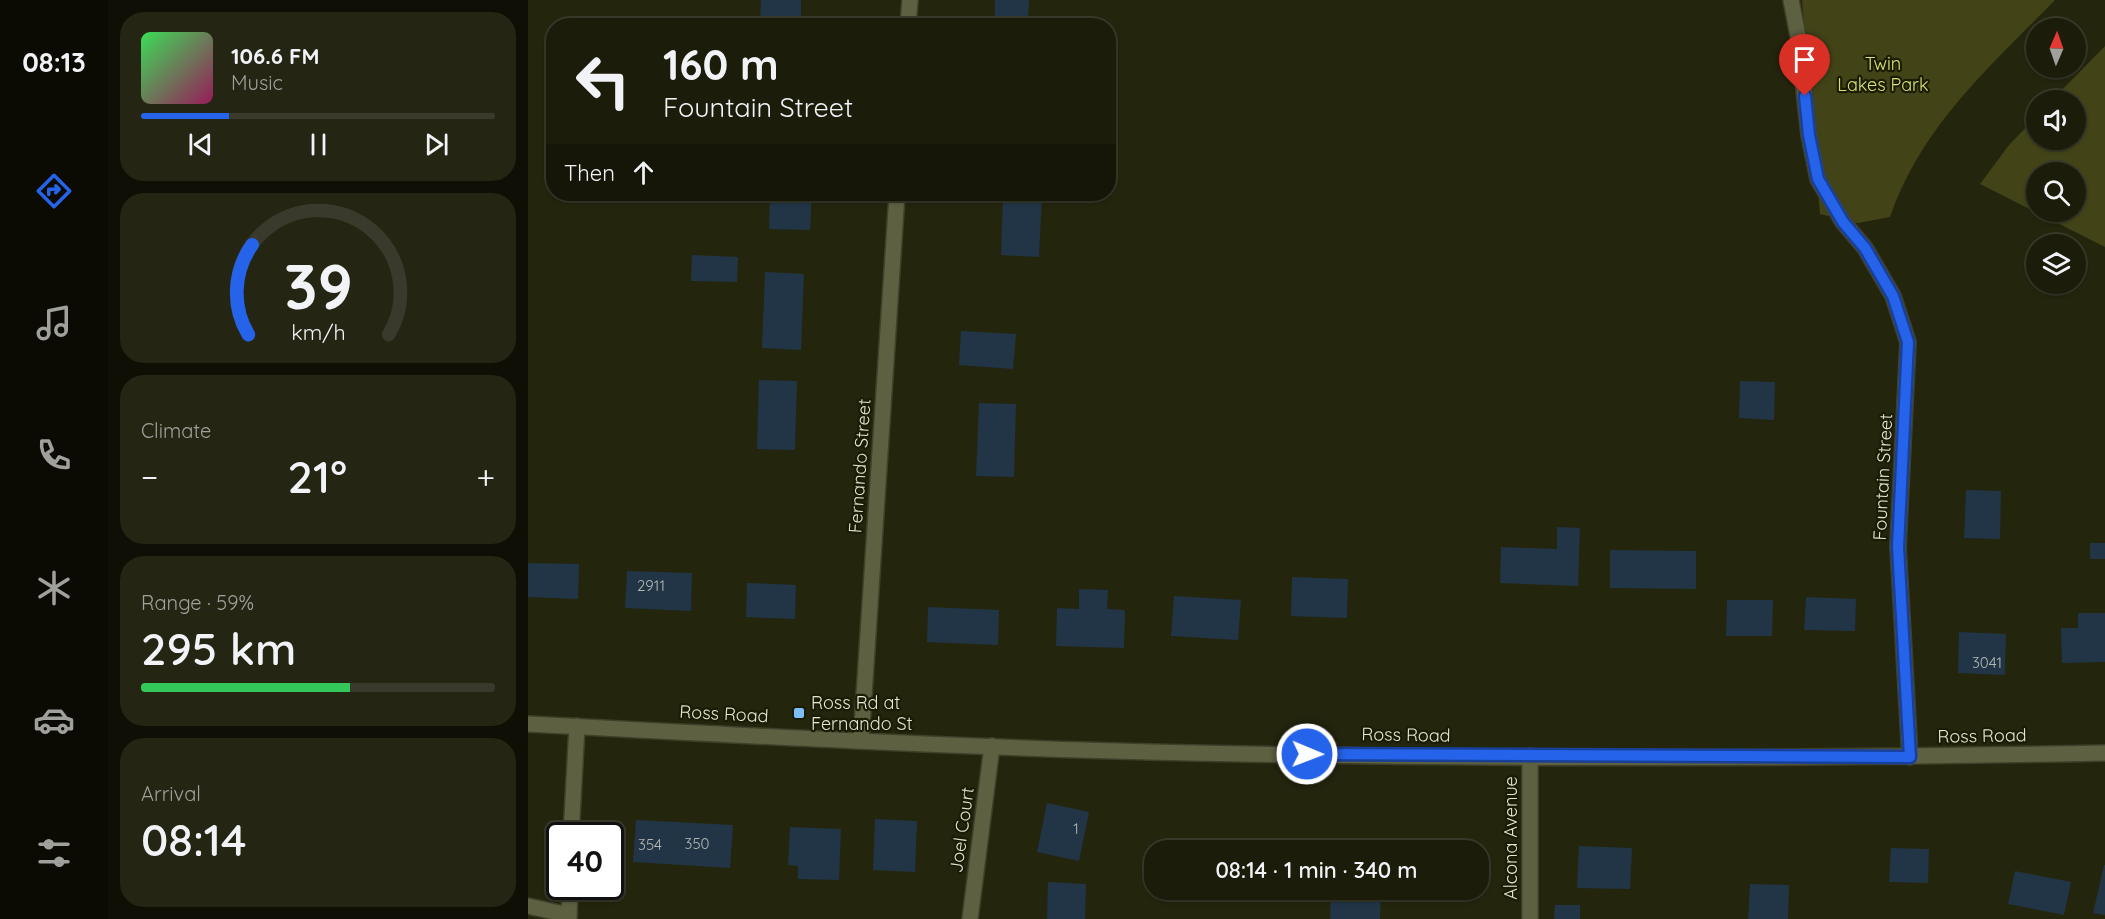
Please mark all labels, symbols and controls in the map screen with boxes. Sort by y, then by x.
north arrow [2026,18,2086,78]
map controls [2026,18,2086,294]
pin [1779,34,1830,96]
text: 160 m [663,38,779,91]
text: 106.6 FM [231,42,319,70]
icon: left [564,42,642,120]
icon: arrive [1788,43,1821,76]
text: 08:13 [22,45,86,79]
park label: Twin Lakes Park [1837,52,1929,96]
text: Music [231,70,283,95]
text: Fountain Street [663,90,853,124]
button: sound [2026,90,2086,150]
icon: previous [184,128,217,161]
icon: pause [302,128,335,161]
icon: next [420,128,453,161]
icon: ahead [627,156,660,189]
text: Then [564,159,615,187]
button: search [2026,162,2086,222]
icon: directions [33,170,75,212]
button: layers [2026,234,2086,294]
text: 39 [284,247,352,325]
icon: music [33,302,75,344]
text: km/h [291,320,345,346]
street label: Fernando Street [843,398,876,534]
street label: Fountain Street [1868,413,1897,541]
text: Climate [141,418,211,443]
icon: phone [33,434,75,476]
text: 21° [288,448,347,504]
text: − [141,456,158,497]
text: + [476,456,495,497]
icon: climate [33,567,75,609]
house number: 2911 [637,576,665,595]
text: Range · 59% [141,590,254,615]
text: 295 km [141,620,296,676]
house number: 3041 [1972,653,2002,672]
place label: Ross Rd at Fernando St [811,691,913,735]
icon: car [33,699,75,741]
street label: Ross Road [679,700,769,727]
marker: Ross Rd at Fernando St [792,706,806,720]
position arrow [1275,722,1339,786]
street label: Ross Road [1361,722,1451,747]
street label: Ross Road [1937,723,2027,748]
street label: Alcona Avenue [1499,776,1522,900]
text: Arrival [141,781,201,806]
street label: Joel Court [944,786,979,874]
text: 08:14 [141,811,246,867]
house number: 1 [1073,819,1079,838]
speed limit sign: 40 [546,822,624,900]
icon: filters [33,832,75,874]
house number: 350 [685,834,710,853]
house number: 354 [638,835,662,854]
text: 08:14 · 1 min · 340 m [1215,856,1418,884]

